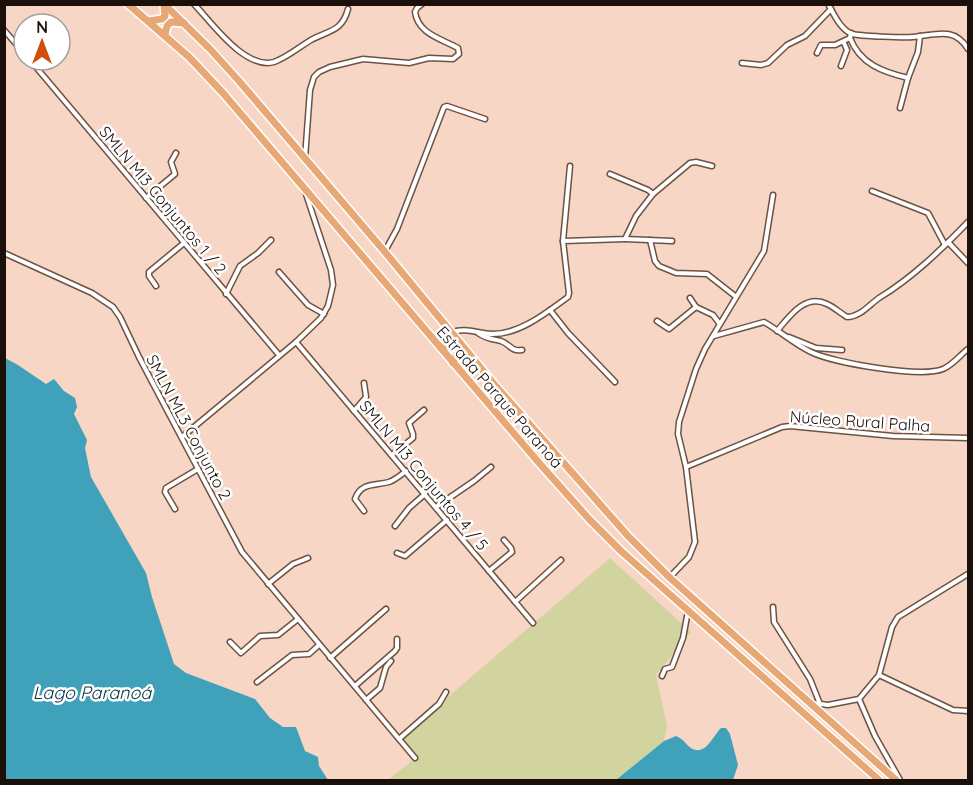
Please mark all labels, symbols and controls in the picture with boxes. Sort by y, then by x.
north arrow [12,12,72,72]
text: N [36,17,48,37]
street label: SMLN MI3 Conjuntos 1 / 2 [95,122,231,278]
street label: Estrada Parque Paranoá [433,322,567,472]
street label: SMLN ML3 Conjunto 2 [142,351,236,503]
street label: SMLN MI3 Conjuntos 4 / 5 [355,396,493,554]
street label: Núcleo Rural Palha [789,406,931,436]
water label: Lago Paranoá [33,681,152,704]

